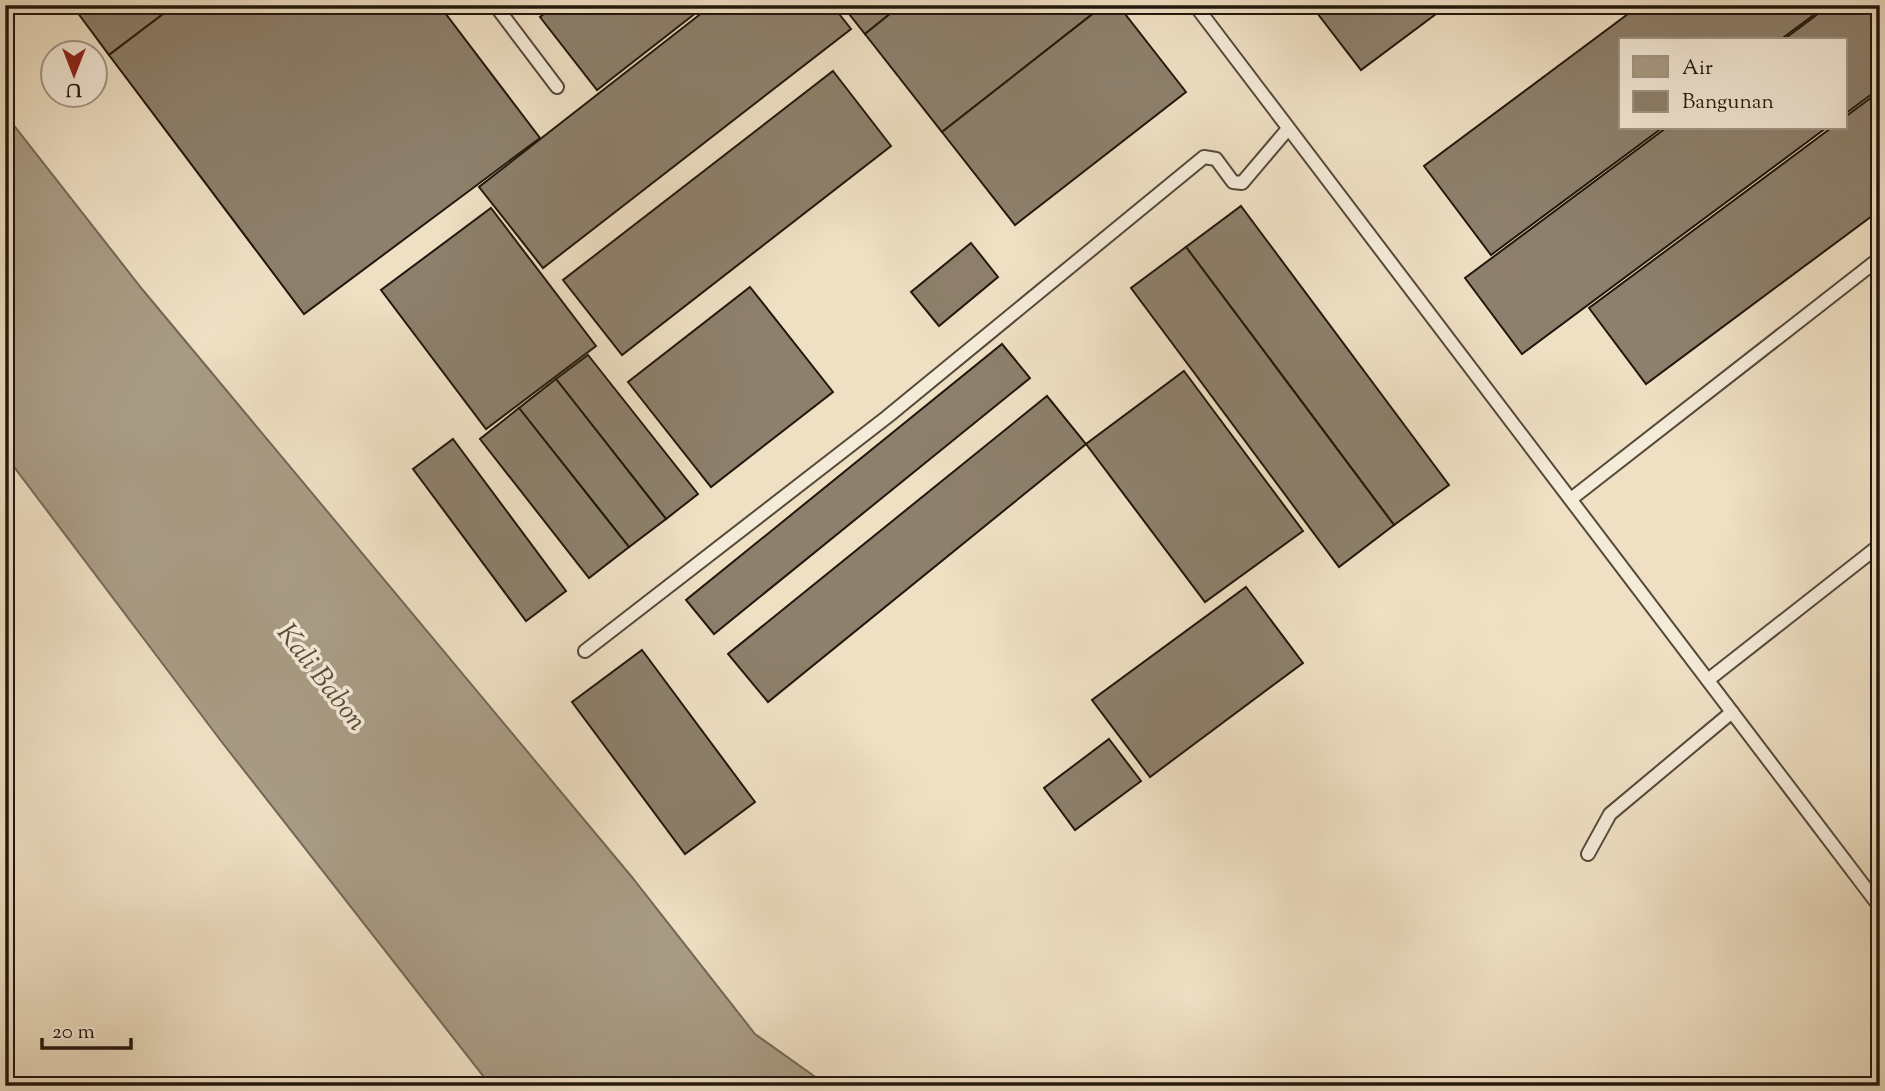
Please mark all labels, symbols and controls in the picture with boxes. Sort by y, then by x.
north arrow [38,38,108,108]
legend [1619,38,1846,130]
text: Air [1682,54,1713,84]
text: U [66,75,82,102]
text: Bangunan [1682,88,1774,118]
water label: Kali Babon [266,616,376,740]
scale bar [42,1007,131,1051]
text: 20 m [52,1018,95,1048]

